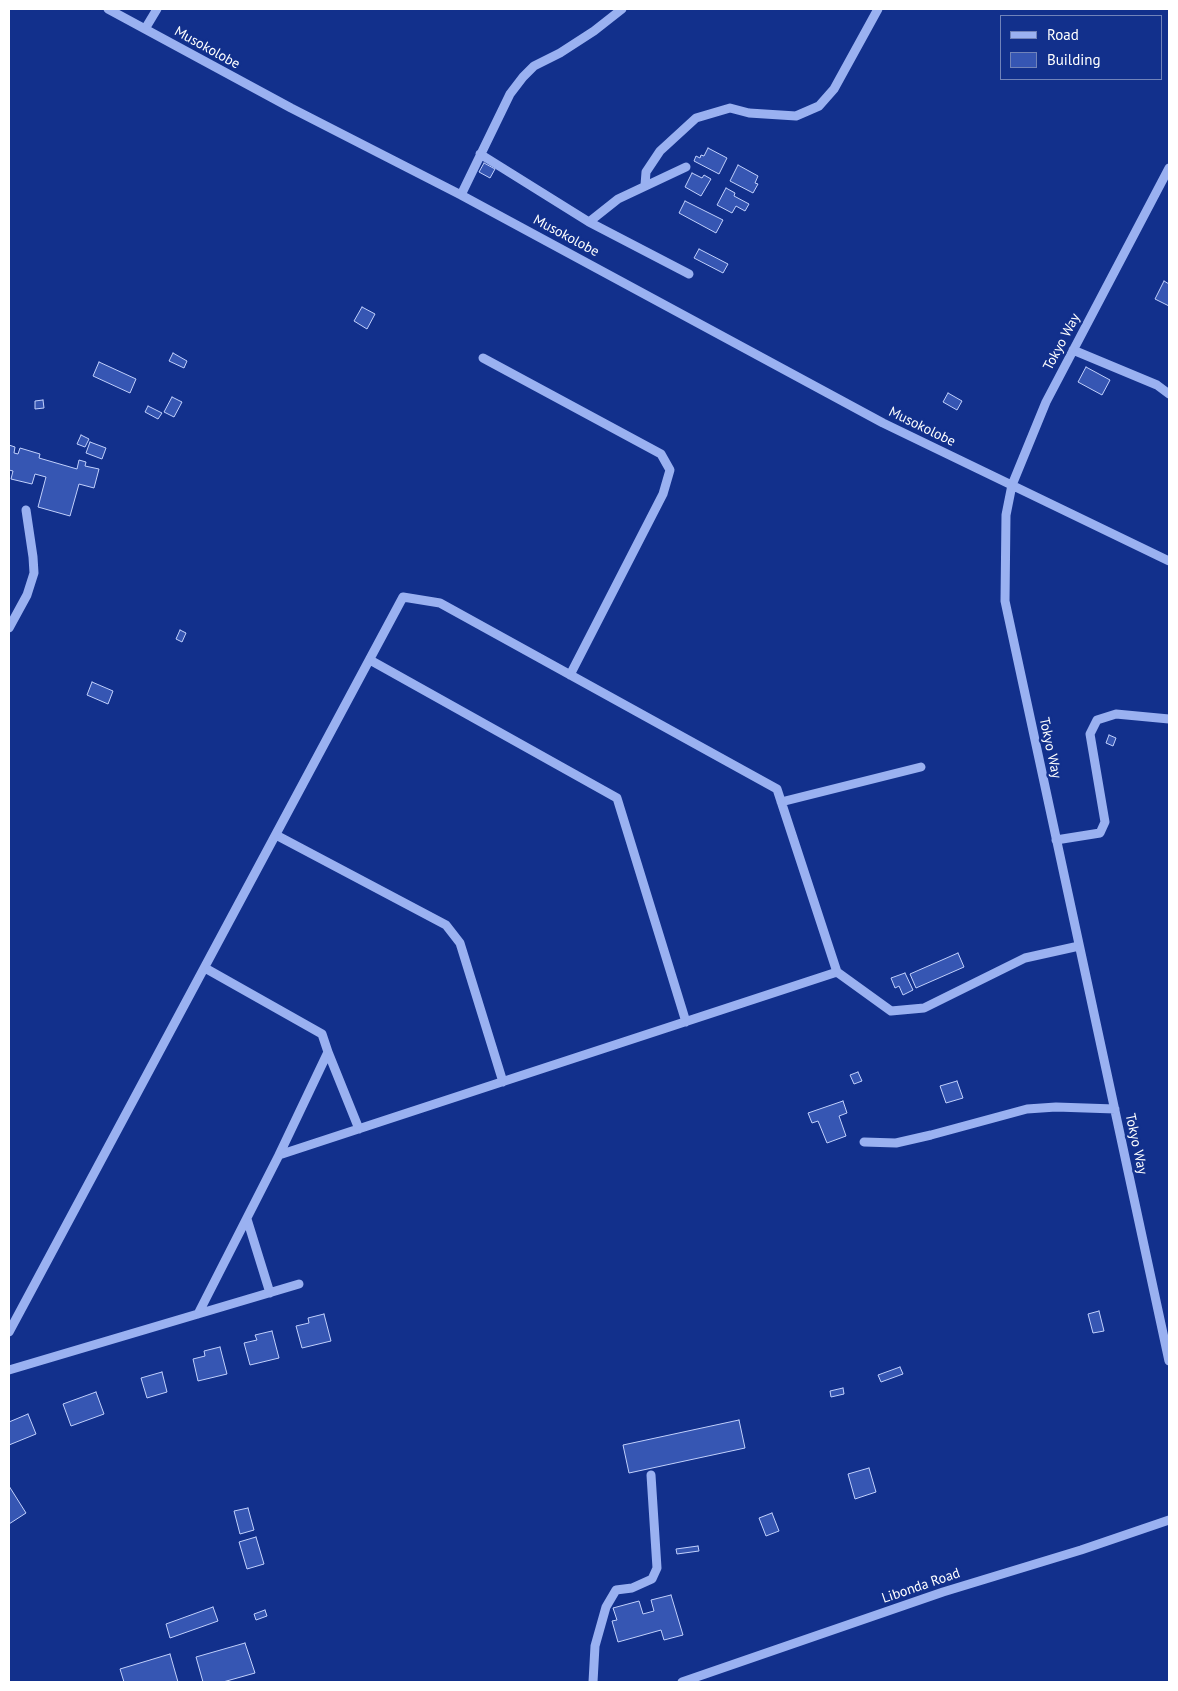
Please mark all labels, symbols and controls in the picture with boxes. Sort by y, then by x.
legend [1000,15,1163,80]
street label: Musokolobe [171,23,243,73]
text: Road [1047,25,1079,44]
text: Building [1047,50,1101,69]
street label: Musokolobe [530,212,602,260]
street label: Tokyo Way [1040,311,1084,373]
street label: Musokolobe [886,404,958,450]
street label: Tokyo Way [1035,716,1065,780]
street label: Tokyo Way [1121,1112,1151,1176]
street label: Libonda Road [880,1565,962,1607]

